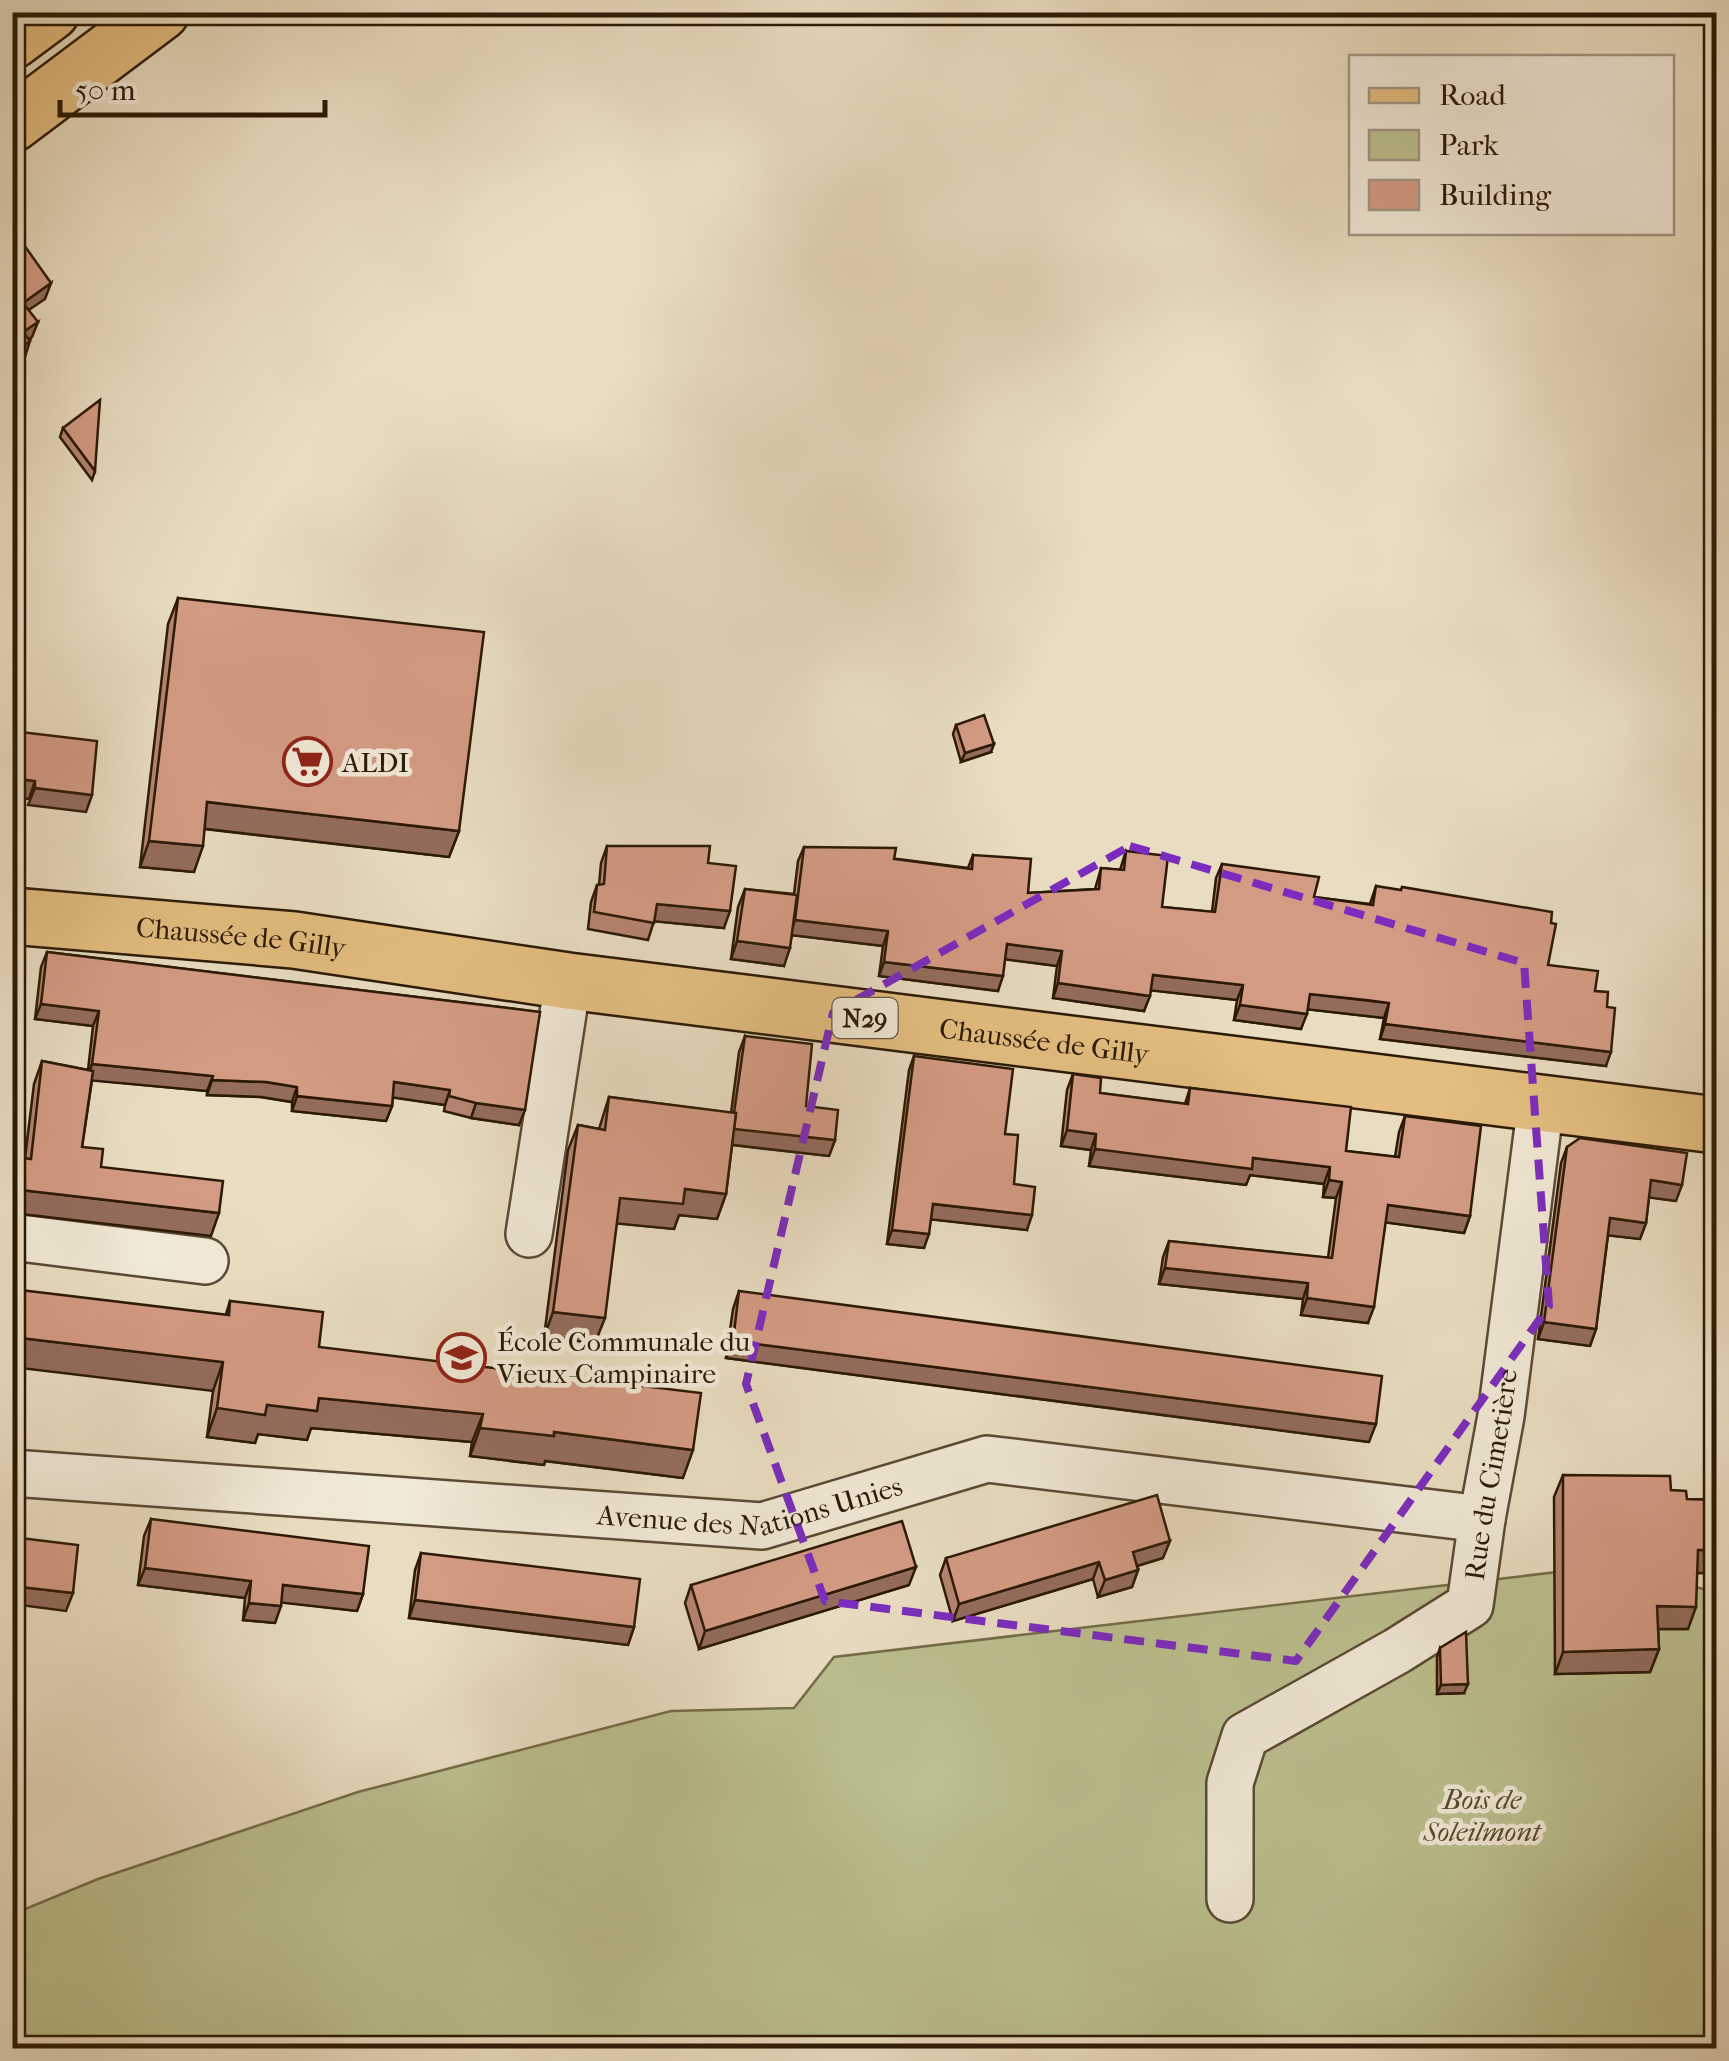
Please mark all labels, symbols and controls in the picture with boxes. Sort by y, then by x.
scale bar [60,55,325,117]
legend [1349,55,1674,235]
text: 50 m [75,73,136,108]
text: Road [1439,78,1506,113]
text: Park [1439,128,1499,163]
text: Building [1439,178,1552,213]
supermarket icon: ALDI [281,736,333,788]
place label: ALDI [341,746,409,779]
street label: Chaussée de Gilly [135,910,349,964]
road number: N29 [832,998,898,1038]
street label: Chaussée de Gilly [938,1011,1152,1070]
place label: École Communale du Vieux-Campinaire [496,1325,751,1390]
school or university icon: École Communale du Vieux-Campinaire [436,1331,488,1383]
street label: Rue du Cimetière [1457,1366,1523,1582]
street label: Avenue des Nations Unies [595,1469,906,1543]
park label: Bois de Soleilmont [1422,1783,1542,1848]

